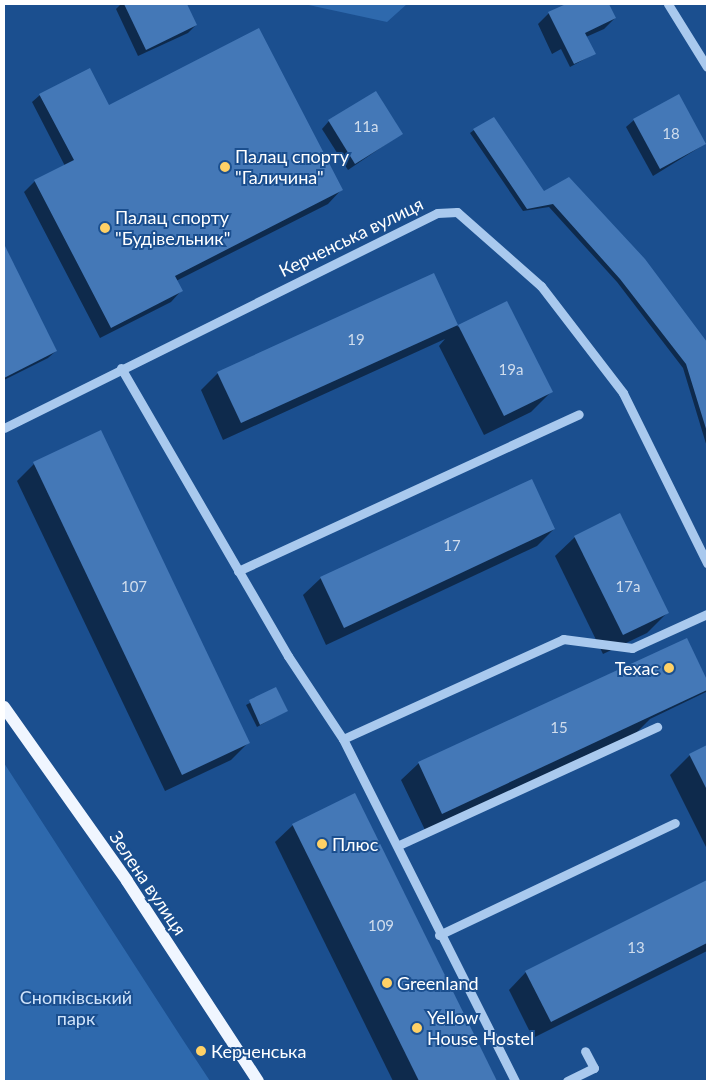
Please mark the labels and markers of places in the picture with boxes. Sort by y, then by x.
place label: Палац спорту "Галичина" [235,146,349,188]
marker: Палац спорту "Галичина" [219,161,231,173]
place label: Палац спорту "Будівельник" [115,207,230,250]
marker: Палац спорту "Будівельник" [99,222,111,234]
place label: Техас [615,657,659,679]
marker: Техас [663,662,675,674]
place label: Плюс [332,833,378,855]
marker: Плюс [316,838,328,850]
place label: Greenland [397,972,479,994]
marker: Greenland [381,977,393,989]
place label: Yellow House Hostel [427,1007,534,1050]
marker: Yellow House Hostel [411,1022,423,1034]
place label: Керченська [211,1040,306,1062]
marker: Керченська [195,1045,207,1057]

